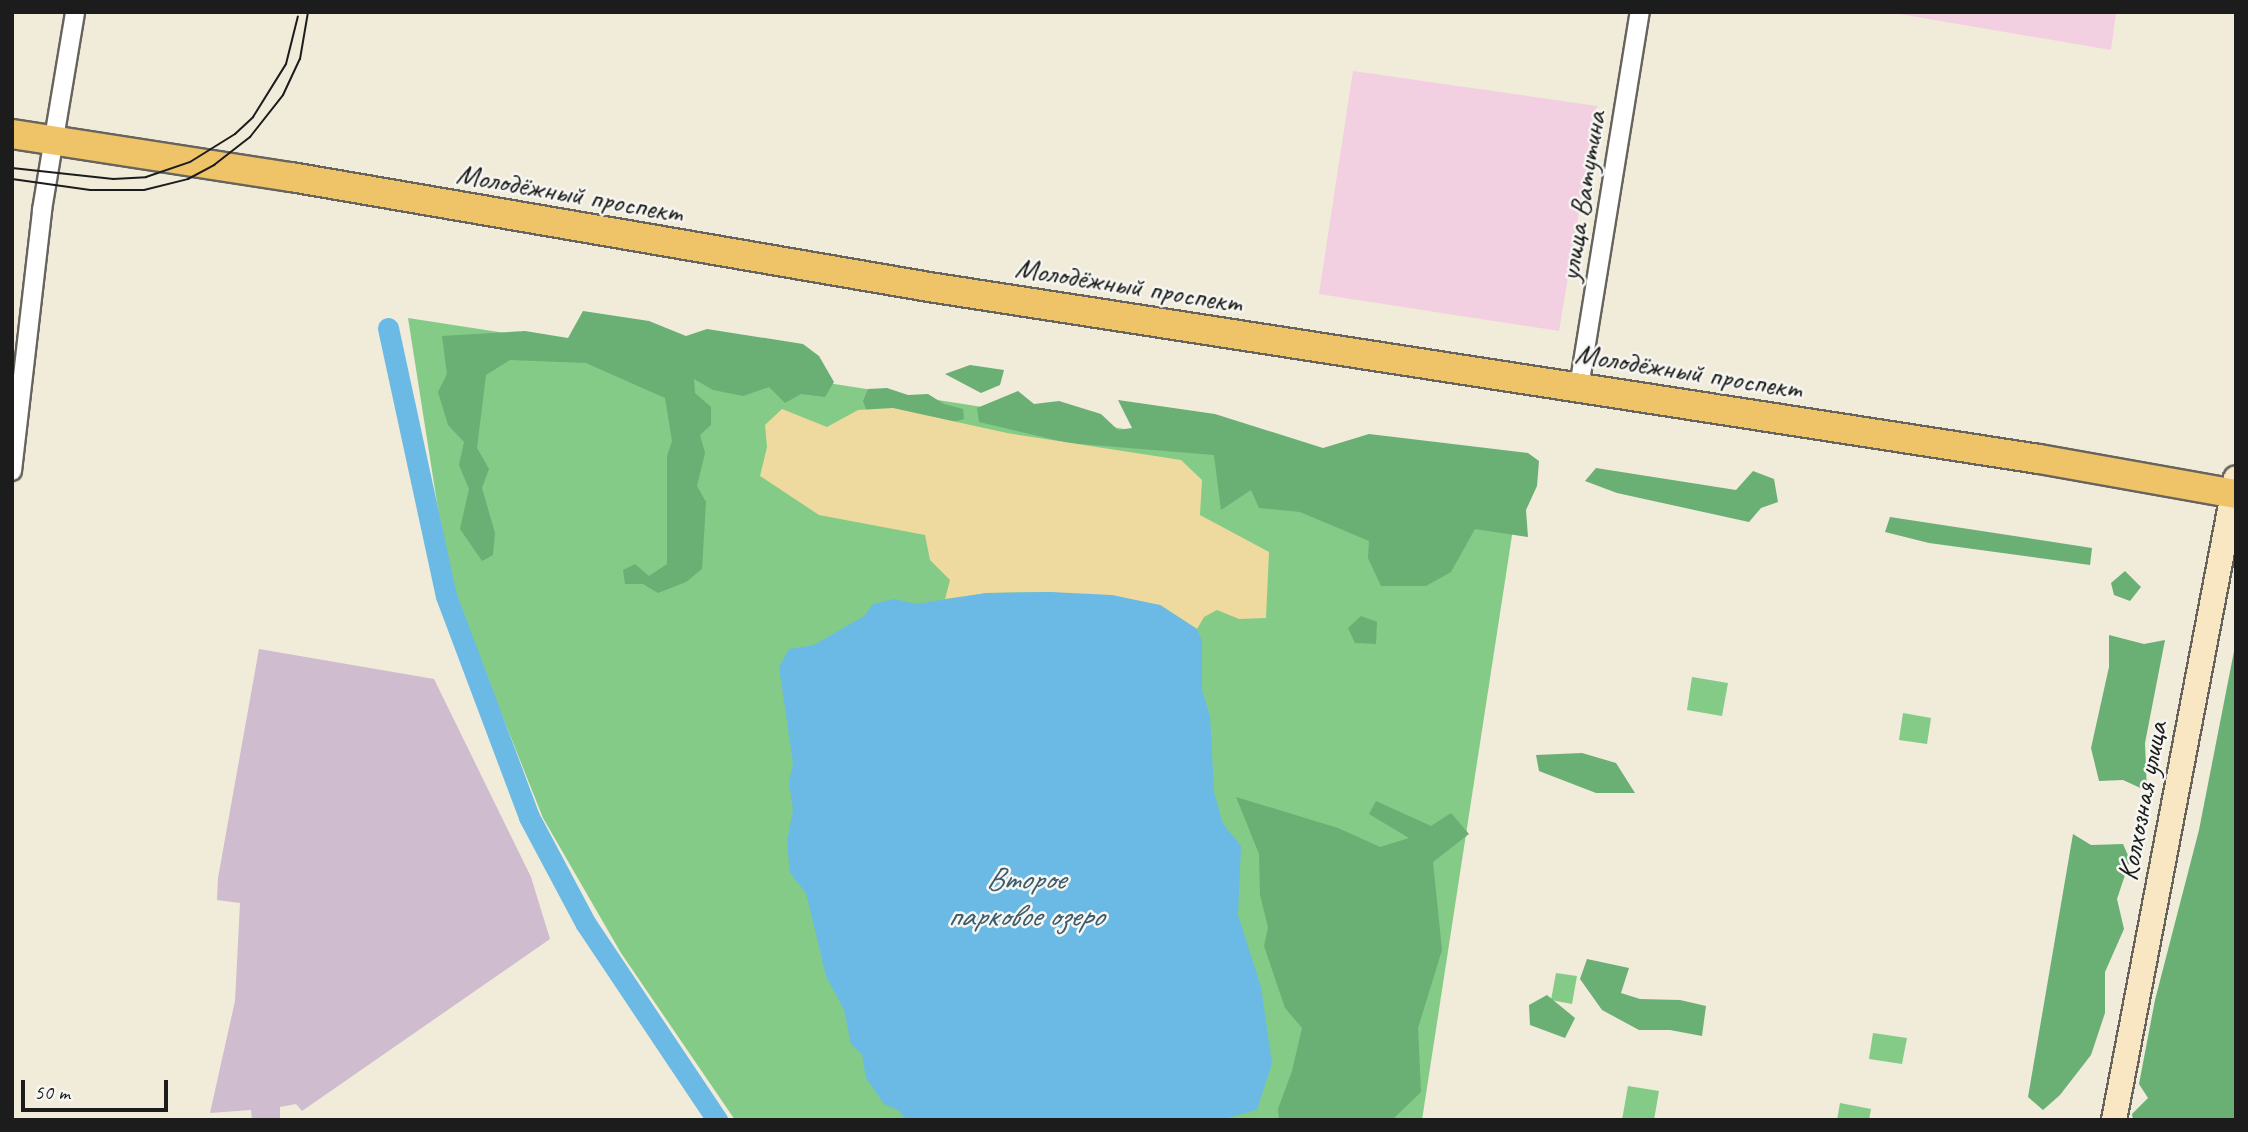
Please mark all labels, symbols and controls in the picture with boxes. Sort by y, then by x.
street label: улица Ватутина [1551,108,1613,284]
street label: Молодёжный проспект [454,155,686,231]
street label: Молодёжный проспект [1013,249,1245,321]
street label: Молодёжный проспект [1573,335,1805,407]
street label: Колхозная улица [2109,717,2175,885]
water label: Второе парковое озеро [948,861,1102,936]
scale bar [24,1066,172,1110]
text: 50 m [34,1079,70,1105]

